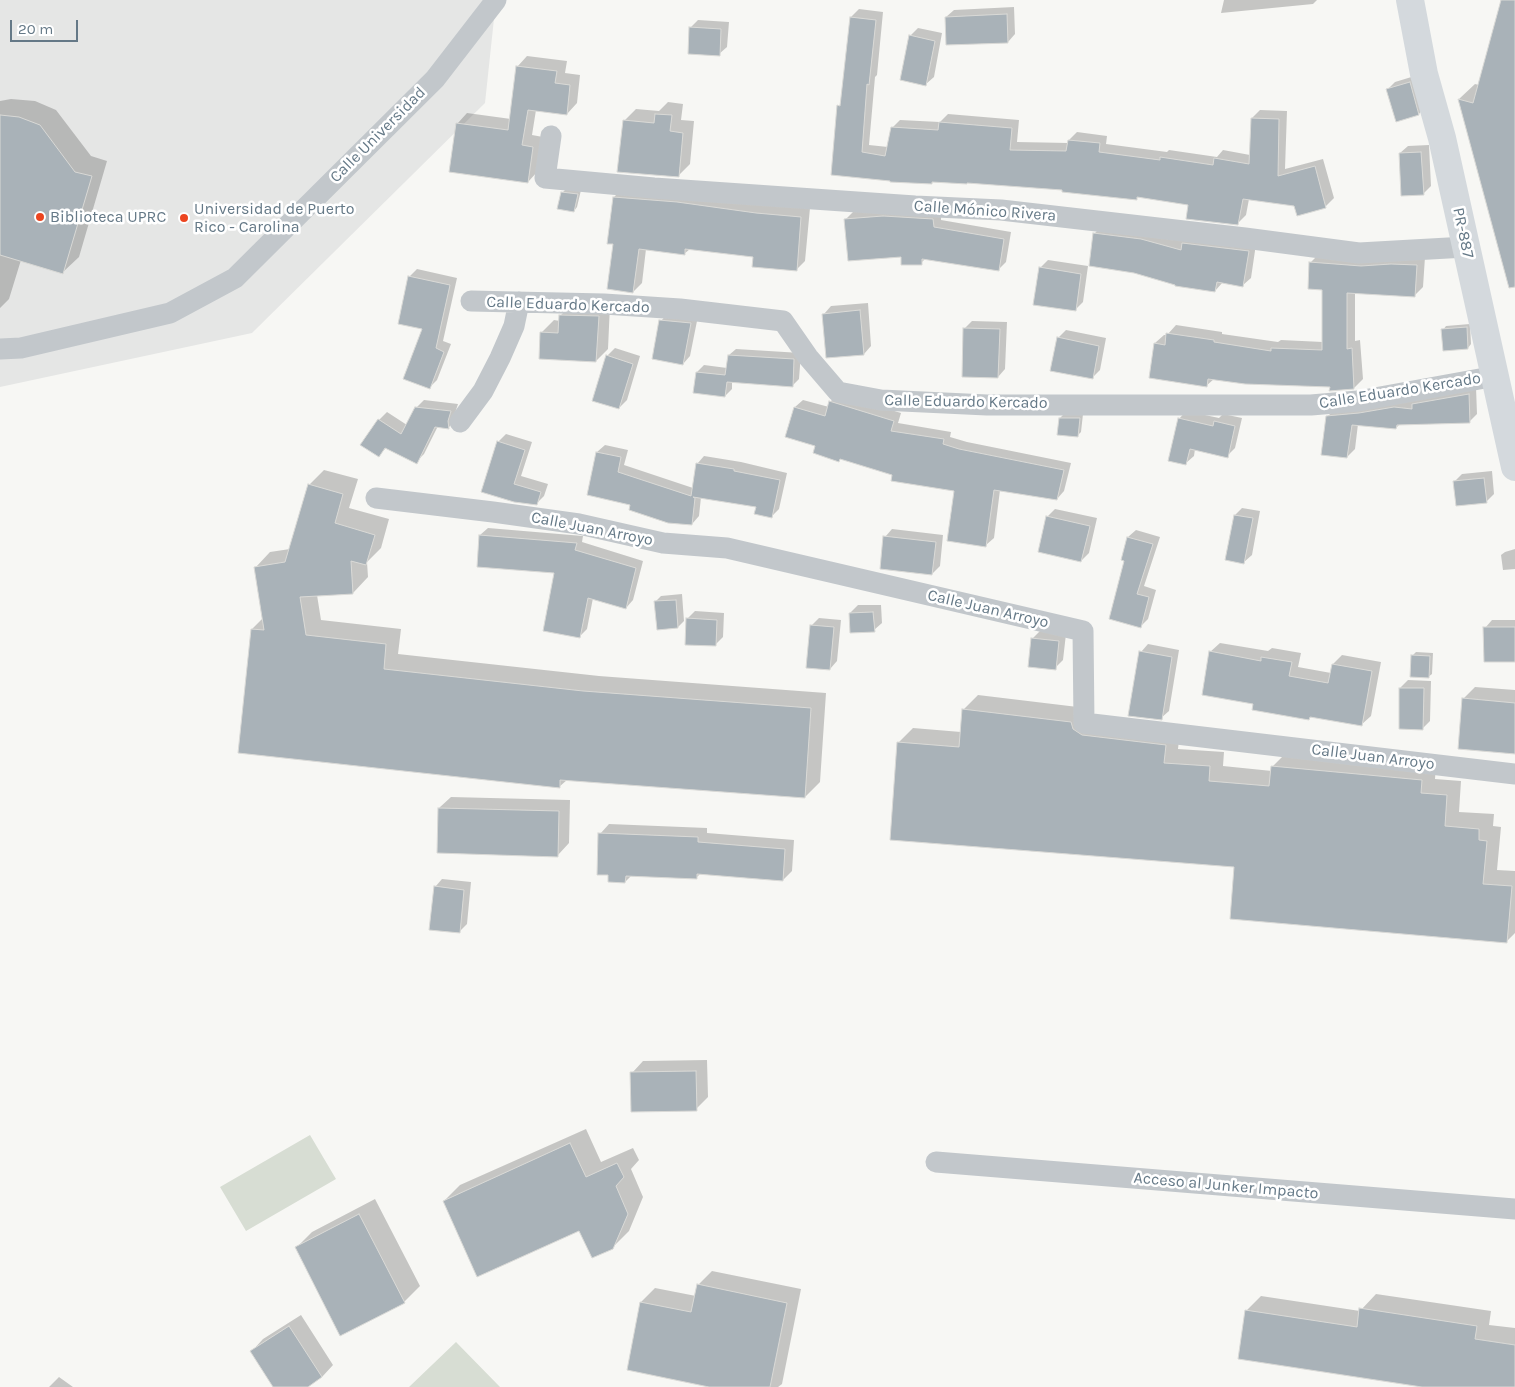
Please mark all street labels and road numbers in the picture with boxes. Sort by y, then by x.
street label: Calle Universidad [326,83,430,187]
street label: Calle Mónico Rivera [913,196,1057,226]
street label: PR-887 [1448,206,1478,260]
street label: Calle Eduardo Kercado [486,293,650,317]
street label: Calle Eduardo Kercado [1318,369,1482,413]
street label: Calle Eduardo Kercado [884,391,1048,413]
street label: Calle Juan Arroyo [529,508,655,550]
street label: Calle Juan Arroyo [926,586,1050,632]
street label: Calle Juan Arroyo [1310,740,1436,774]
street label: Acceso al Junker Impacto [1133,1168,1319,1204]

